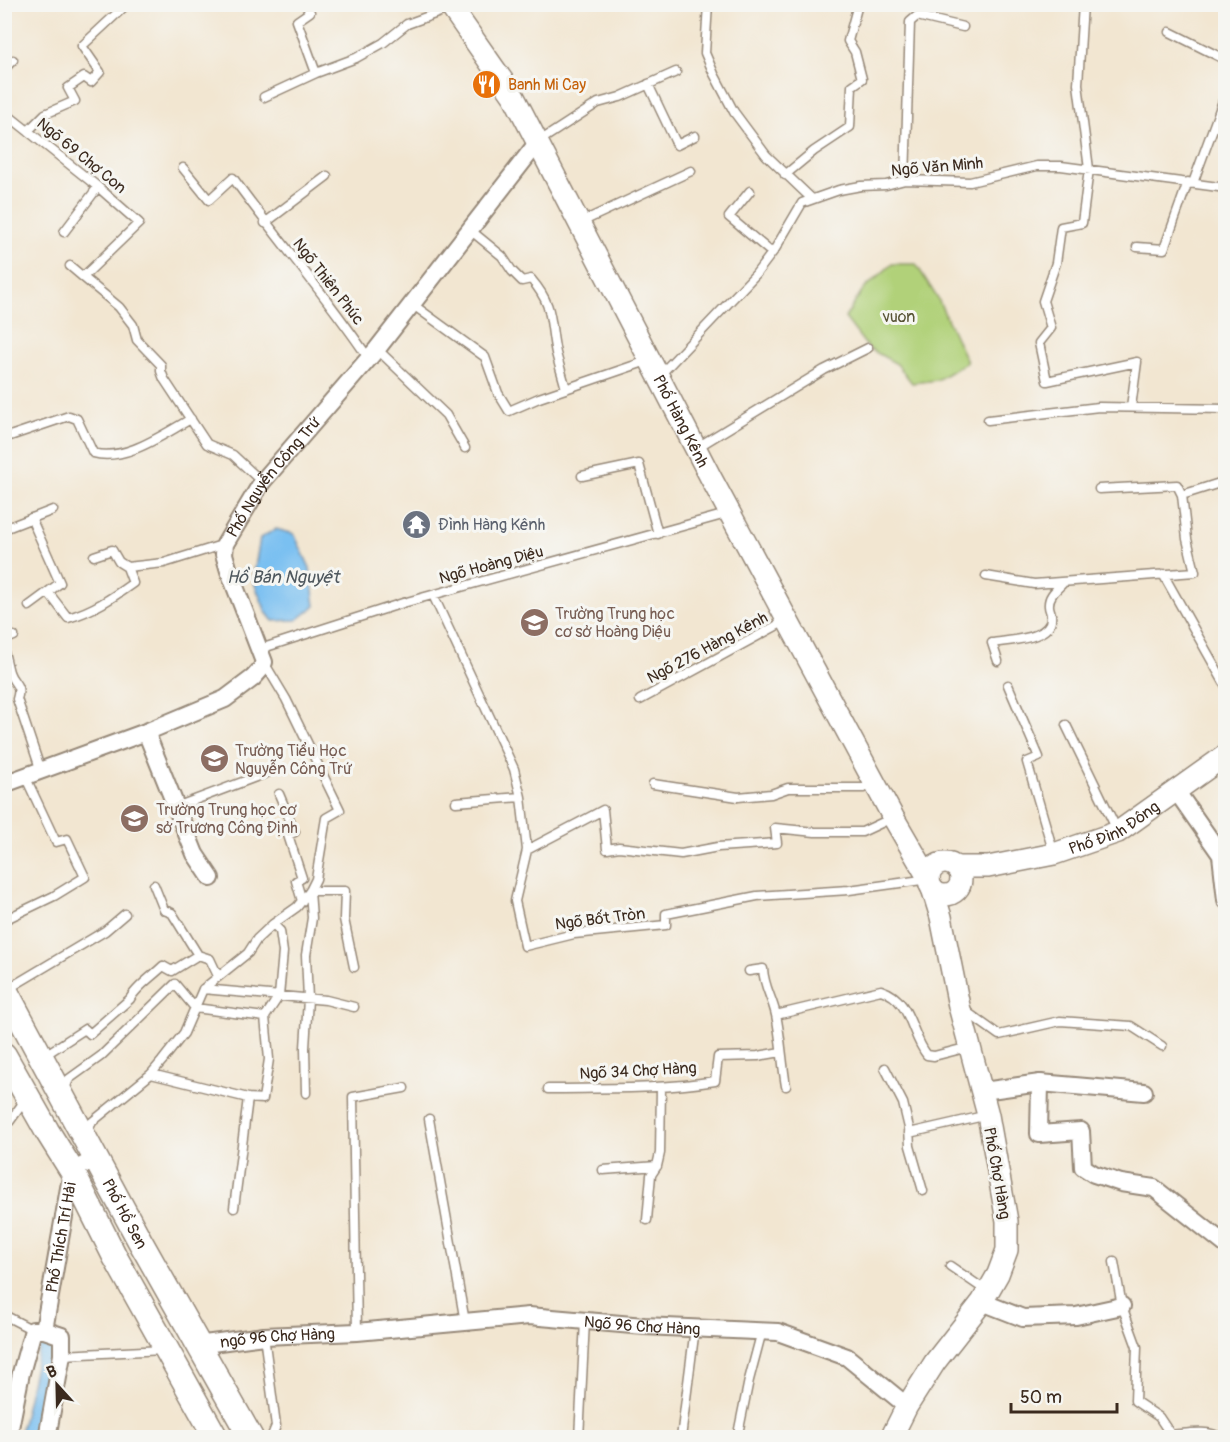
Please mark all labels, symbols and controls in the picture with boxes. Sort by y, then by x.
restaurant icon: Banh Mi Cay [471,68,503,100]
place label: Banh Mi Cay [508,75,586,95]
street label: Ngõ 69 Chợ Con [33,114,130,198]
street label: Ngõ Văn Minh [890,153,984,181]
street label: Ngõ Thiên Phúc [288,234,368,329]
park label: vuon [882,307,915,327]
street label: Phố Hàng Kênh [648,372,713,471]
street label: Phố Nguyễn Công Trứ [222,412,326,541]
temple icon: Đình Hàng Kênh [401,508,433,540]
place label: Đình Hàng Kênh [438,515,545,535]
street label: Ngõ Hoàng Diệu [437,541,546,588]
water label: Hồ Bán Nguyệt [227,566,341,589]
place label: Trường Trung học cơ sở Hoàng Diệu [555,604,675,642]
school or university icon: Trường Trung học cơ sở Hoàng Diệu [518,606,550,638]
street label: Ngõ 276 Hàng Kênh [644,608,771,688]
place label: Trường Tiểu Học Nguyễn Công Trứ [235,741,353,779]
school or university icon: Trường Tiểu Học Nguyễn Công Trứ [198,743,230,775]
street label: Phố Đình Đông [1066,797,1163,859]
place label: Trường Trung học cơ sở Trương Công Định [156,800,298,838]
school or university icon: Trường Trung học cơ sở Trương Công Định [119,802,151,834]
street label: Ngõ Bốt Tròn [554,904,646,934]
street label: Ngõ 34 Chợ Hàng [579,1058,697,1084]
street label: Phố Chợ Hàng [979,1126,1015,1221]
street label: Phố Hồ Sen [97,1175,151,1253]
street label: Phố Thích Trí Hải [42,1181,81,1294]
street label: Ngõ 96 Chợ Hàng [583,1312,701,1340]
street label: ngõ 96 Chợ Hàng [219,1324,335,1353]
north arrow [27,1355,87,1415]
text: B [44,1361,60,1383]
scale bar [1011,1376,1118,1414]
text: 50 m [1020,1386,1062,1409]

